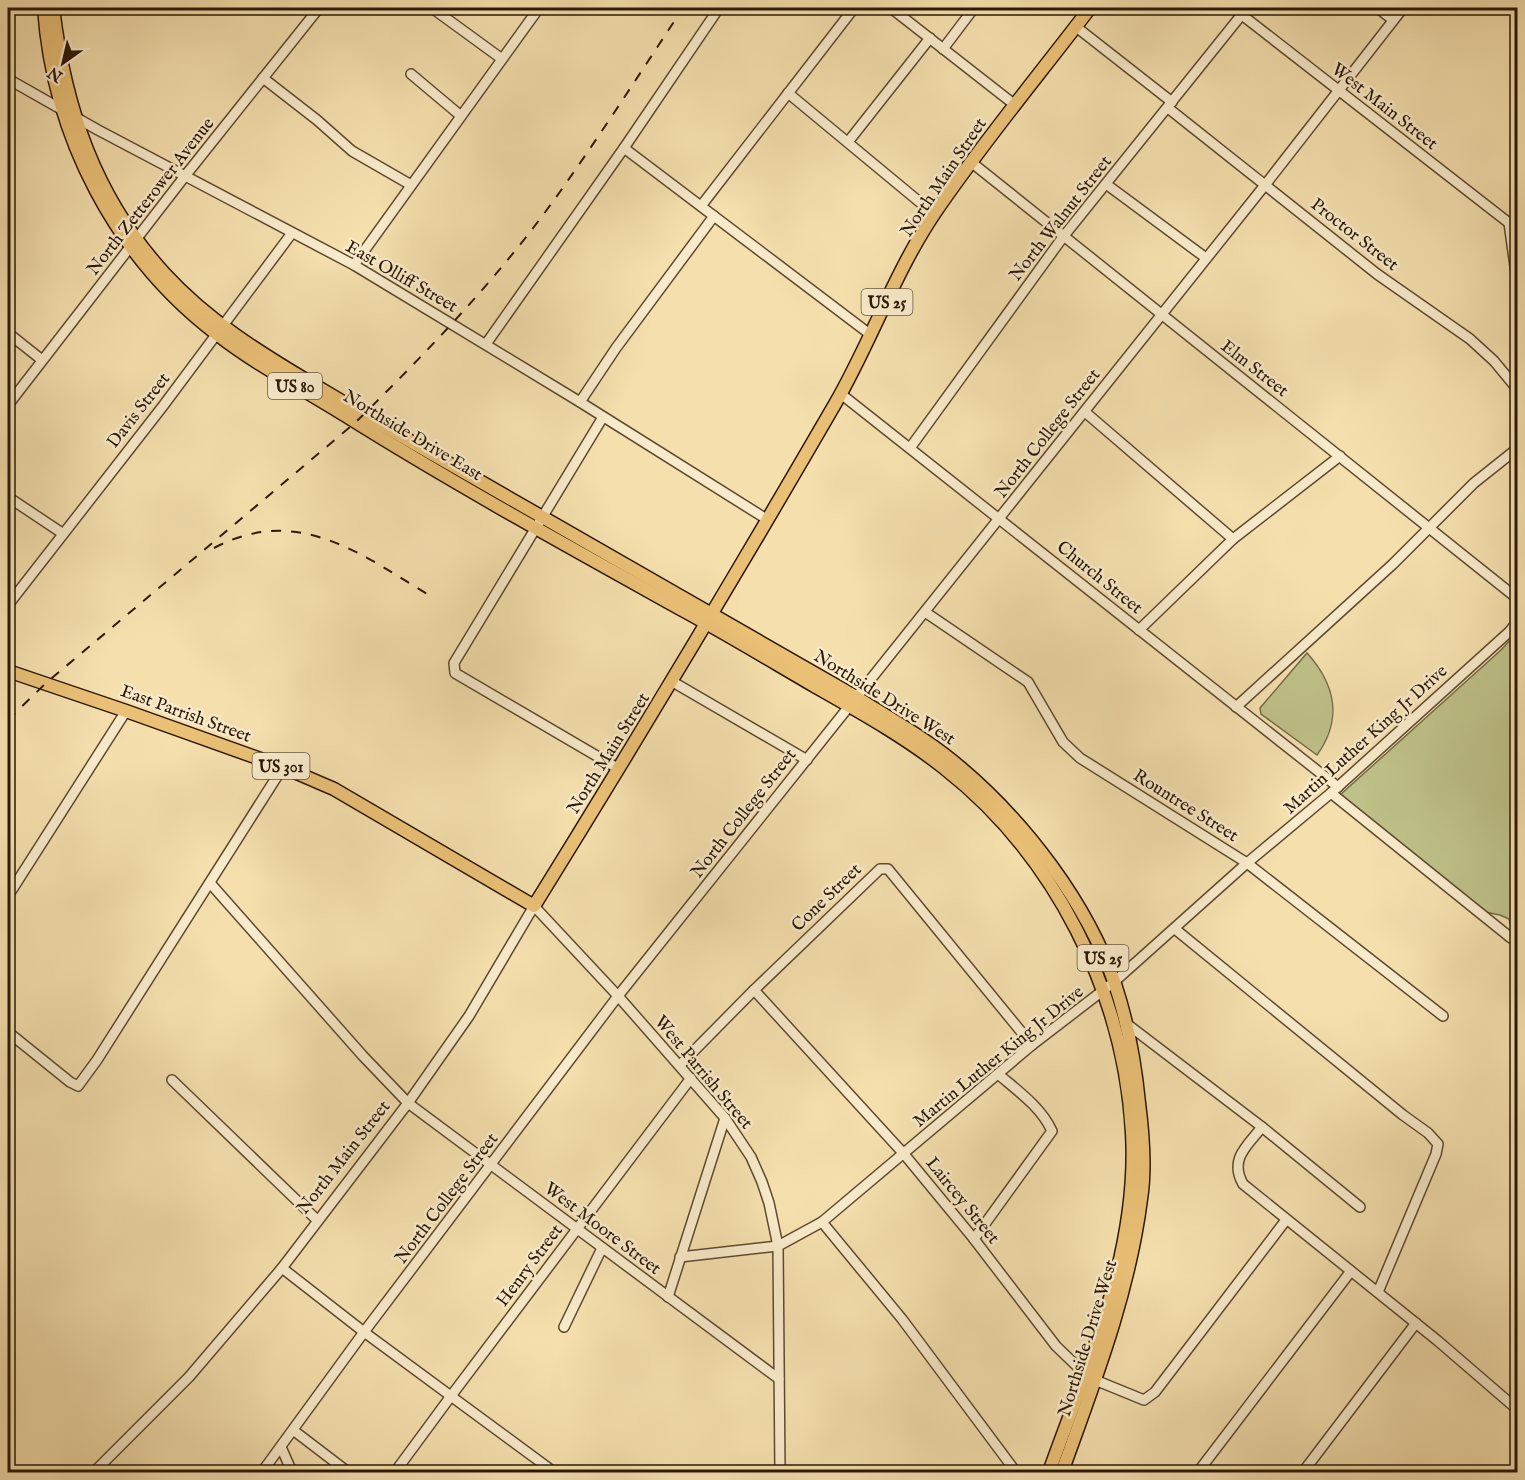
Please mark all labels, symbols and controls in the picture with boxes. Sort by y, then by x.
north arrow [33,33,93,93]
street label: West Main Street [1326,58,1442,156]
text: N [44,62,68,86]
street label: North Zetterower Avenue [82,113,220,281]
street label: North Main Street [896,114,993,242]
street label: North Walnut Street [1005,151,1117,286]
street label: Proctor Street [1305,194,1403,277]
street label: East Olliff Street [341,236,461,319]
road number: US 25 [862,289,912,315]
street label: Elm Street [1215,336,1293,403]
street label: North College Street [990,364,1106,503]
street label: Davis Street [102,368,176,453]
road number: US 80 [268,373,322,399]
street label: Northside Drive East [338,386,486,487]
street label: Church Street [1051,536,1147,620]
street label: Northside Drive West [809,645,959,751]
street label: Martin Luther King Jr Drive [1279,660,1453,820]
street label: East Parrish Street [117,680,254,749]
street label: North Main Street [563,689,656,819]
street label: North College Street [686,744,802,883]
road number: US 301 [252,753,310,779]
street label: Rountree Street [1128,765,1242,848]
street label: Cone Street [787,859,867,937]
road number: US 25 [1078,945,1128,971]
street label: Martin Luther King Jr Drive [909,981,1089,1133]
street label: West Parrish Street [649,1011,757,1135]
street label: North Main Street [292,1096,396,1220]
street label: North College Street [390,1129,504,1269]
street label: Laircey Street [920,1153,1004,1249]
street label: West Moore Street [539,1178,665,1281]
street label: Henry Street [492,1220,569,1312]
street label: Northside Drive West [1054,1257,1123,1420]

